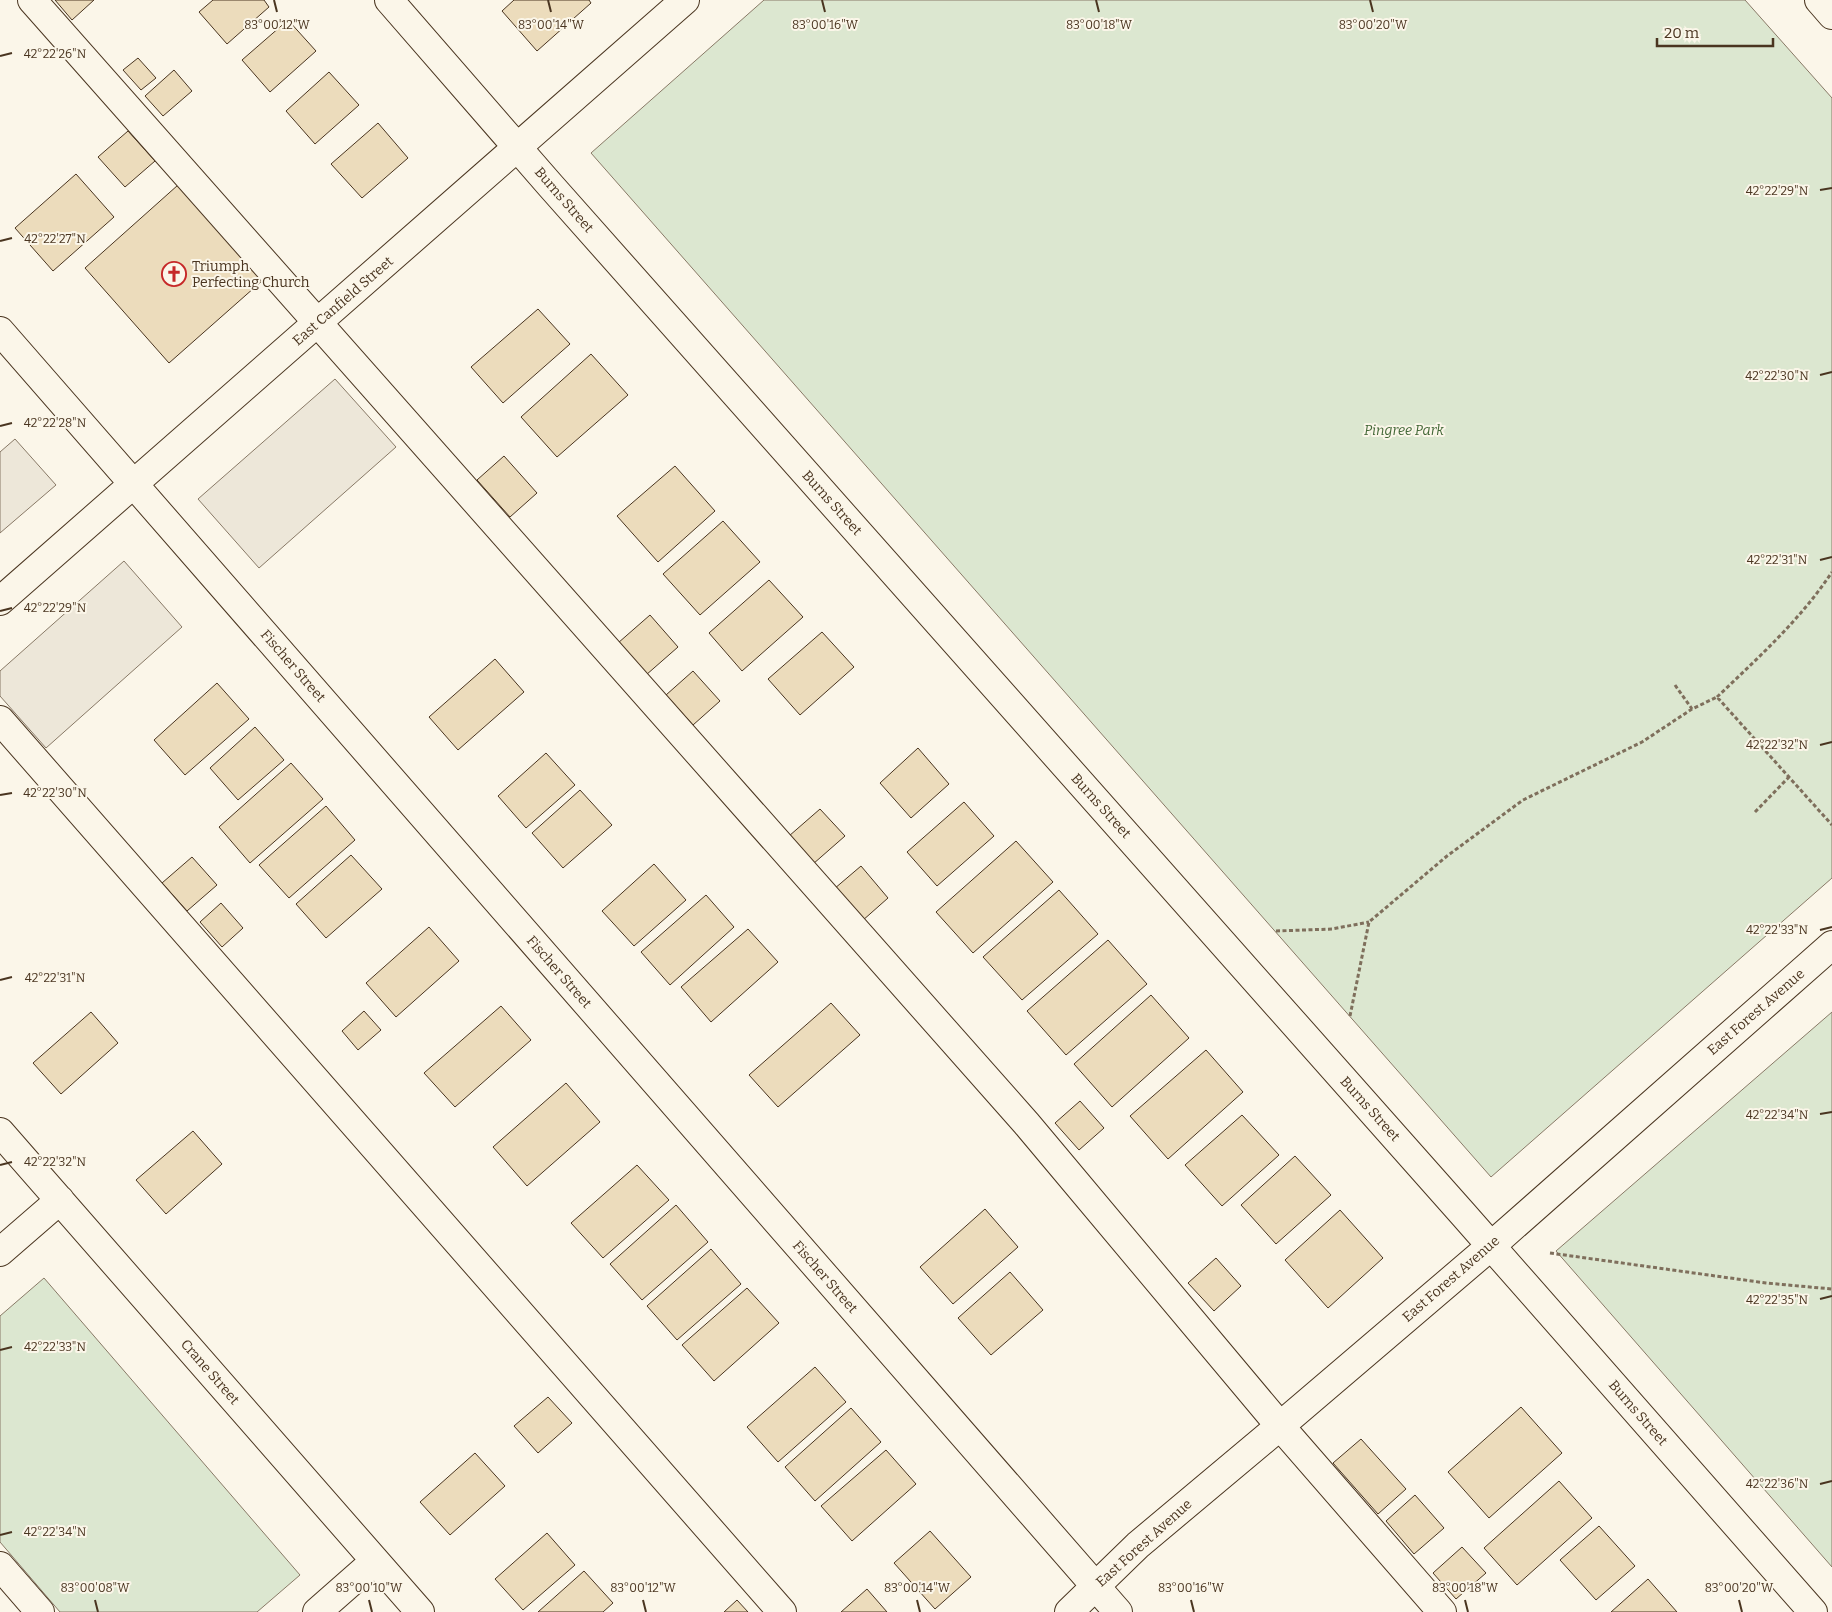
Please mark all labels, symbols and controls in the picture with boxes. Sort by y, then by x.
scale bar [1657,15,1773,47]
text: 83°00'12"W [244,18,311,32]
text: 83°00'14"W [518,18,585,32]
text: 83°00'16"W [792,18,859,32]
text: 83°00'18"W [1066,18,1133,32]
text: 83°00'20"W [1339,18,1408,32]
text: 20 m [1664,24,1700,42]
text: 42°22'26"N [24,47,87,61]
street label: Burns Street [531,164,597,236]
text: 42°22'29"N [1746,184,1809,198]
text: 42°22'27"N [24,232,86,246]
street label: East Canfield Street [289,253,397,349]
place label: Triumph Perfecting Church [192,258,310,291]
church icon: Triumph Perfecting Church [161,261,187,287]
text: 42°22'30"N [1745,369,1809,383]
text: 42°22'28"N [24,416,87,430]
park label: Pingree Park [1364,422,1444,439]
street label: Burns Street [798,467,866,539]
text: 42°22'31"N [1747,553,1808,567]
text: 42°22'29"N [24,601,87,615]
street label: Fischer Street [257,626,329,706]
text: 42°22'32"N [1746,738,1809,752]
street label: Burns Street [1067,770,1135,842]
text: 42°22'30"N [23,786,87,800]
text: 42°22'33"N [1746,923,1809,937]
street label: Fischer Street [523,932,595,1012]
street label: East Forest Avenue [1704,965,1808,1059]
text: 42°22'31"N [25,971,86,985]
street label: Burns Street [1336,1073,1404,1145]
text: 42°22'34"N [1746,1108,1809,1122]
text: 42°22'32"N [24,1155,87,1169]
street label: East Forest Avenue [1399,1232,1503,1326]
street label: Fischer Street [789,1237,861,1317]
text: 42°22'35"N [1746,1293,1809,1307]
street label: Crane Street [177,1336,243,1408]
text: 42°22'33"N [24,1340,87,1354]
street label: Burns Street [1605,1377,1671,1449]
text: 42°22'36"N [1746,1477,1809,1491]
street label: East Forest Avenue [1093,1495,1195,1591]
text: 42°22'34"N [24,1525,87,1539]
text: 83°00'08"W [61,1581,130,1595]
text: 83°00'10"W [336,1581,403,1595]
text: 83°00'12"W [610,1581,677,1595]
text: 83°00'14"W [884,1581,951,1595]
text: 83°00'16"W [1158,1581,1225,1595]
text: 83°00'18"W [1432,1581,1499,1595]
text: 83°00'20"W [1705,1581,1774,1595]

